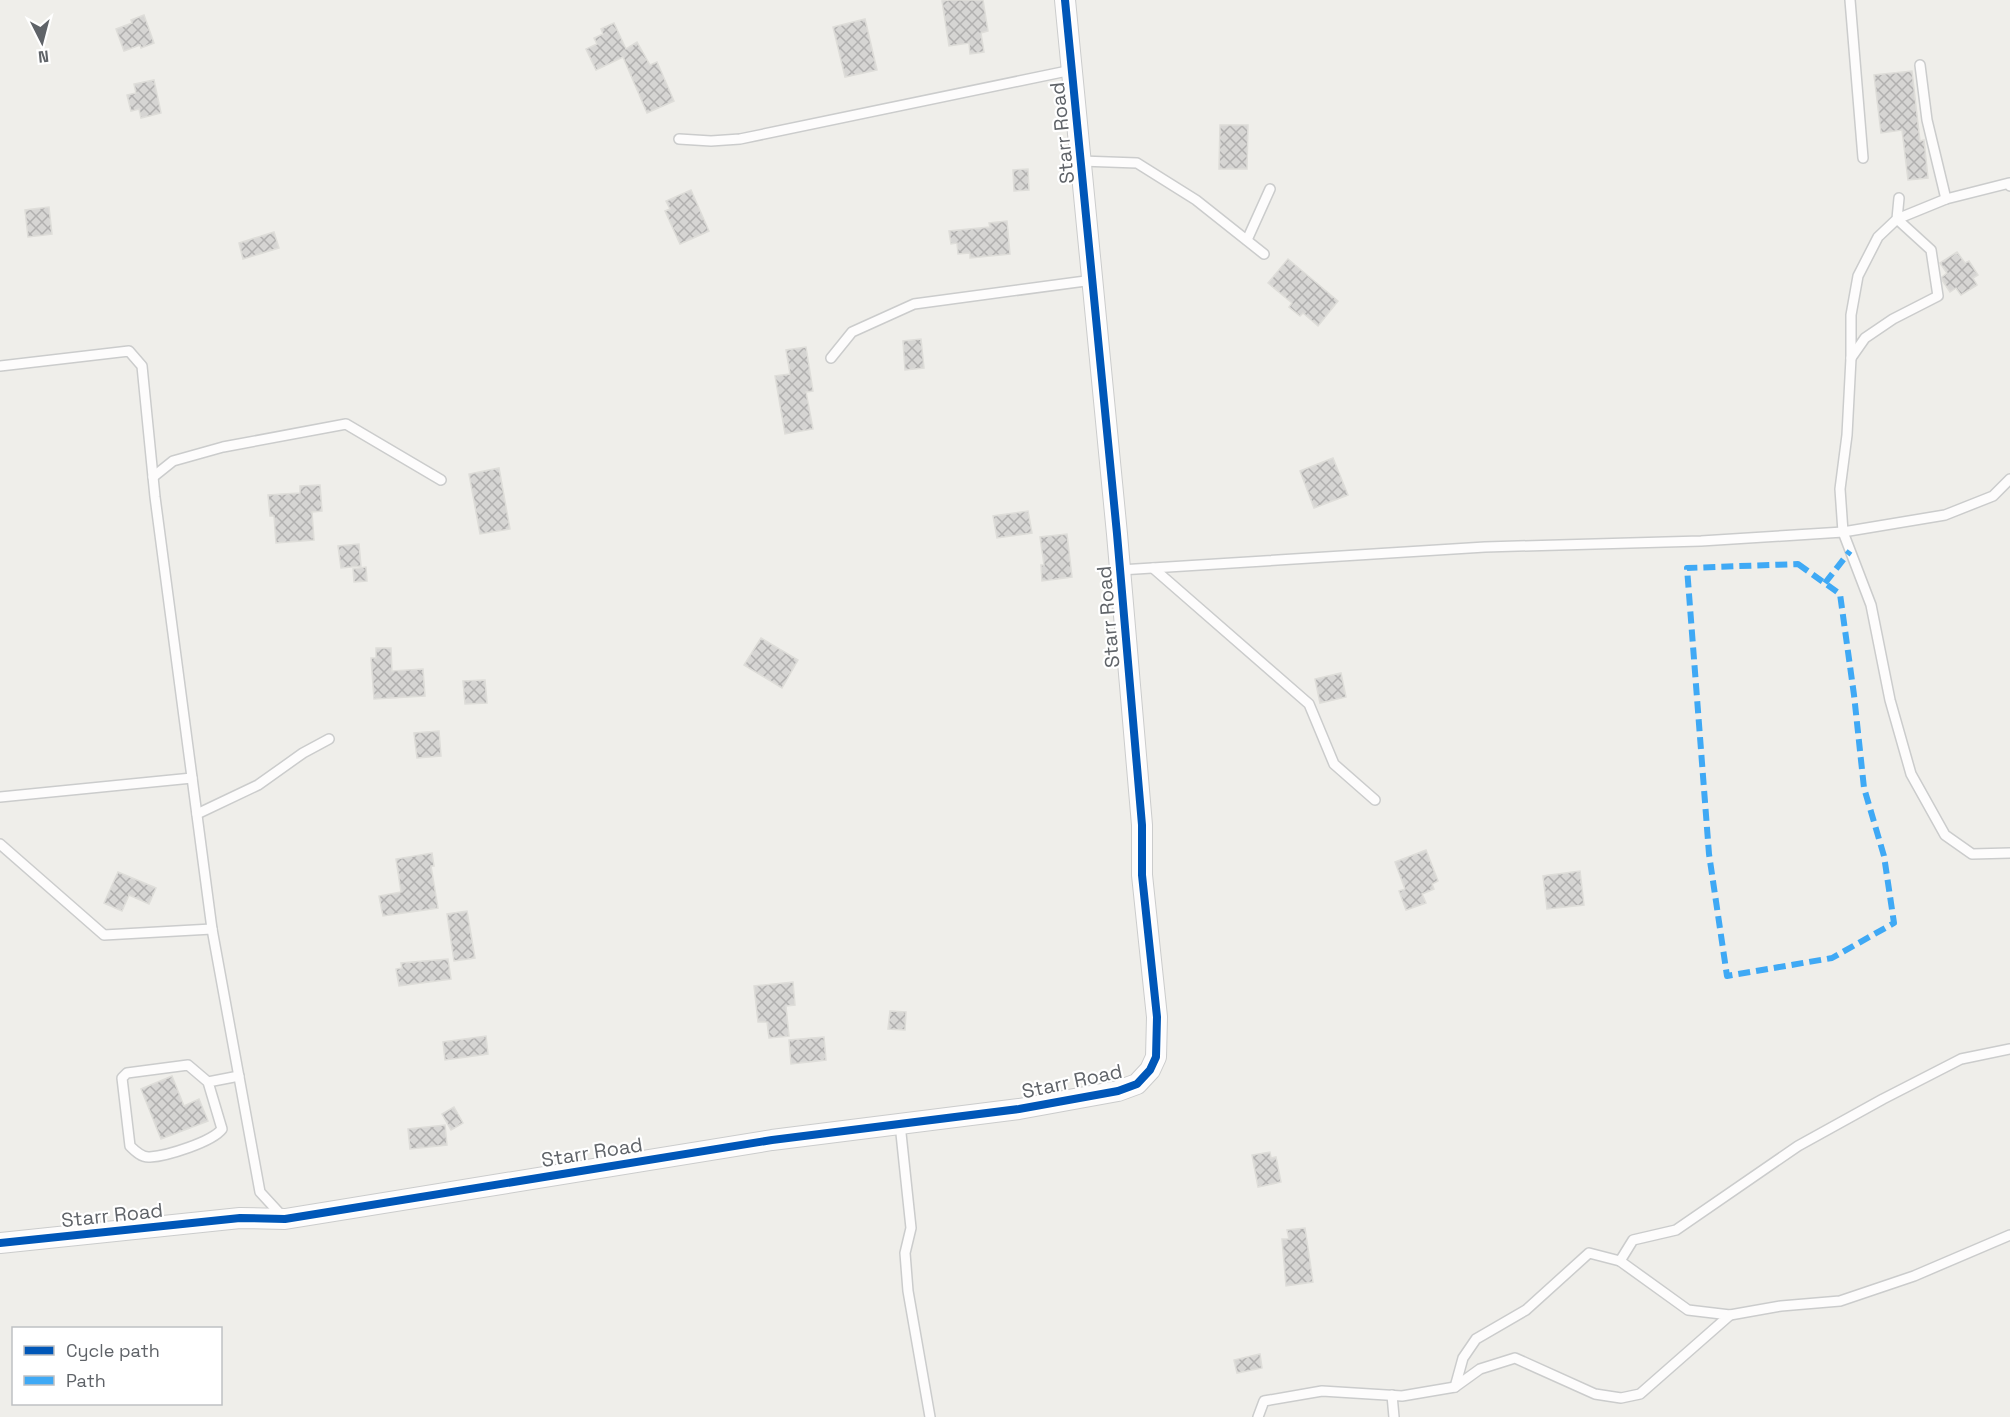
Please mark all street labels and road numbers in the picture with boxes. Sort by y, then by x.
street label: Starr Road [1044,81,1080,185]
street label: Starr Road [1091,565,1125,669]
street label: Starr Road [1019,1058,1125,1104]
street label: Starr Road [539,1131,645,1173]
street label: Starr Road [60,1197,164,1233]

